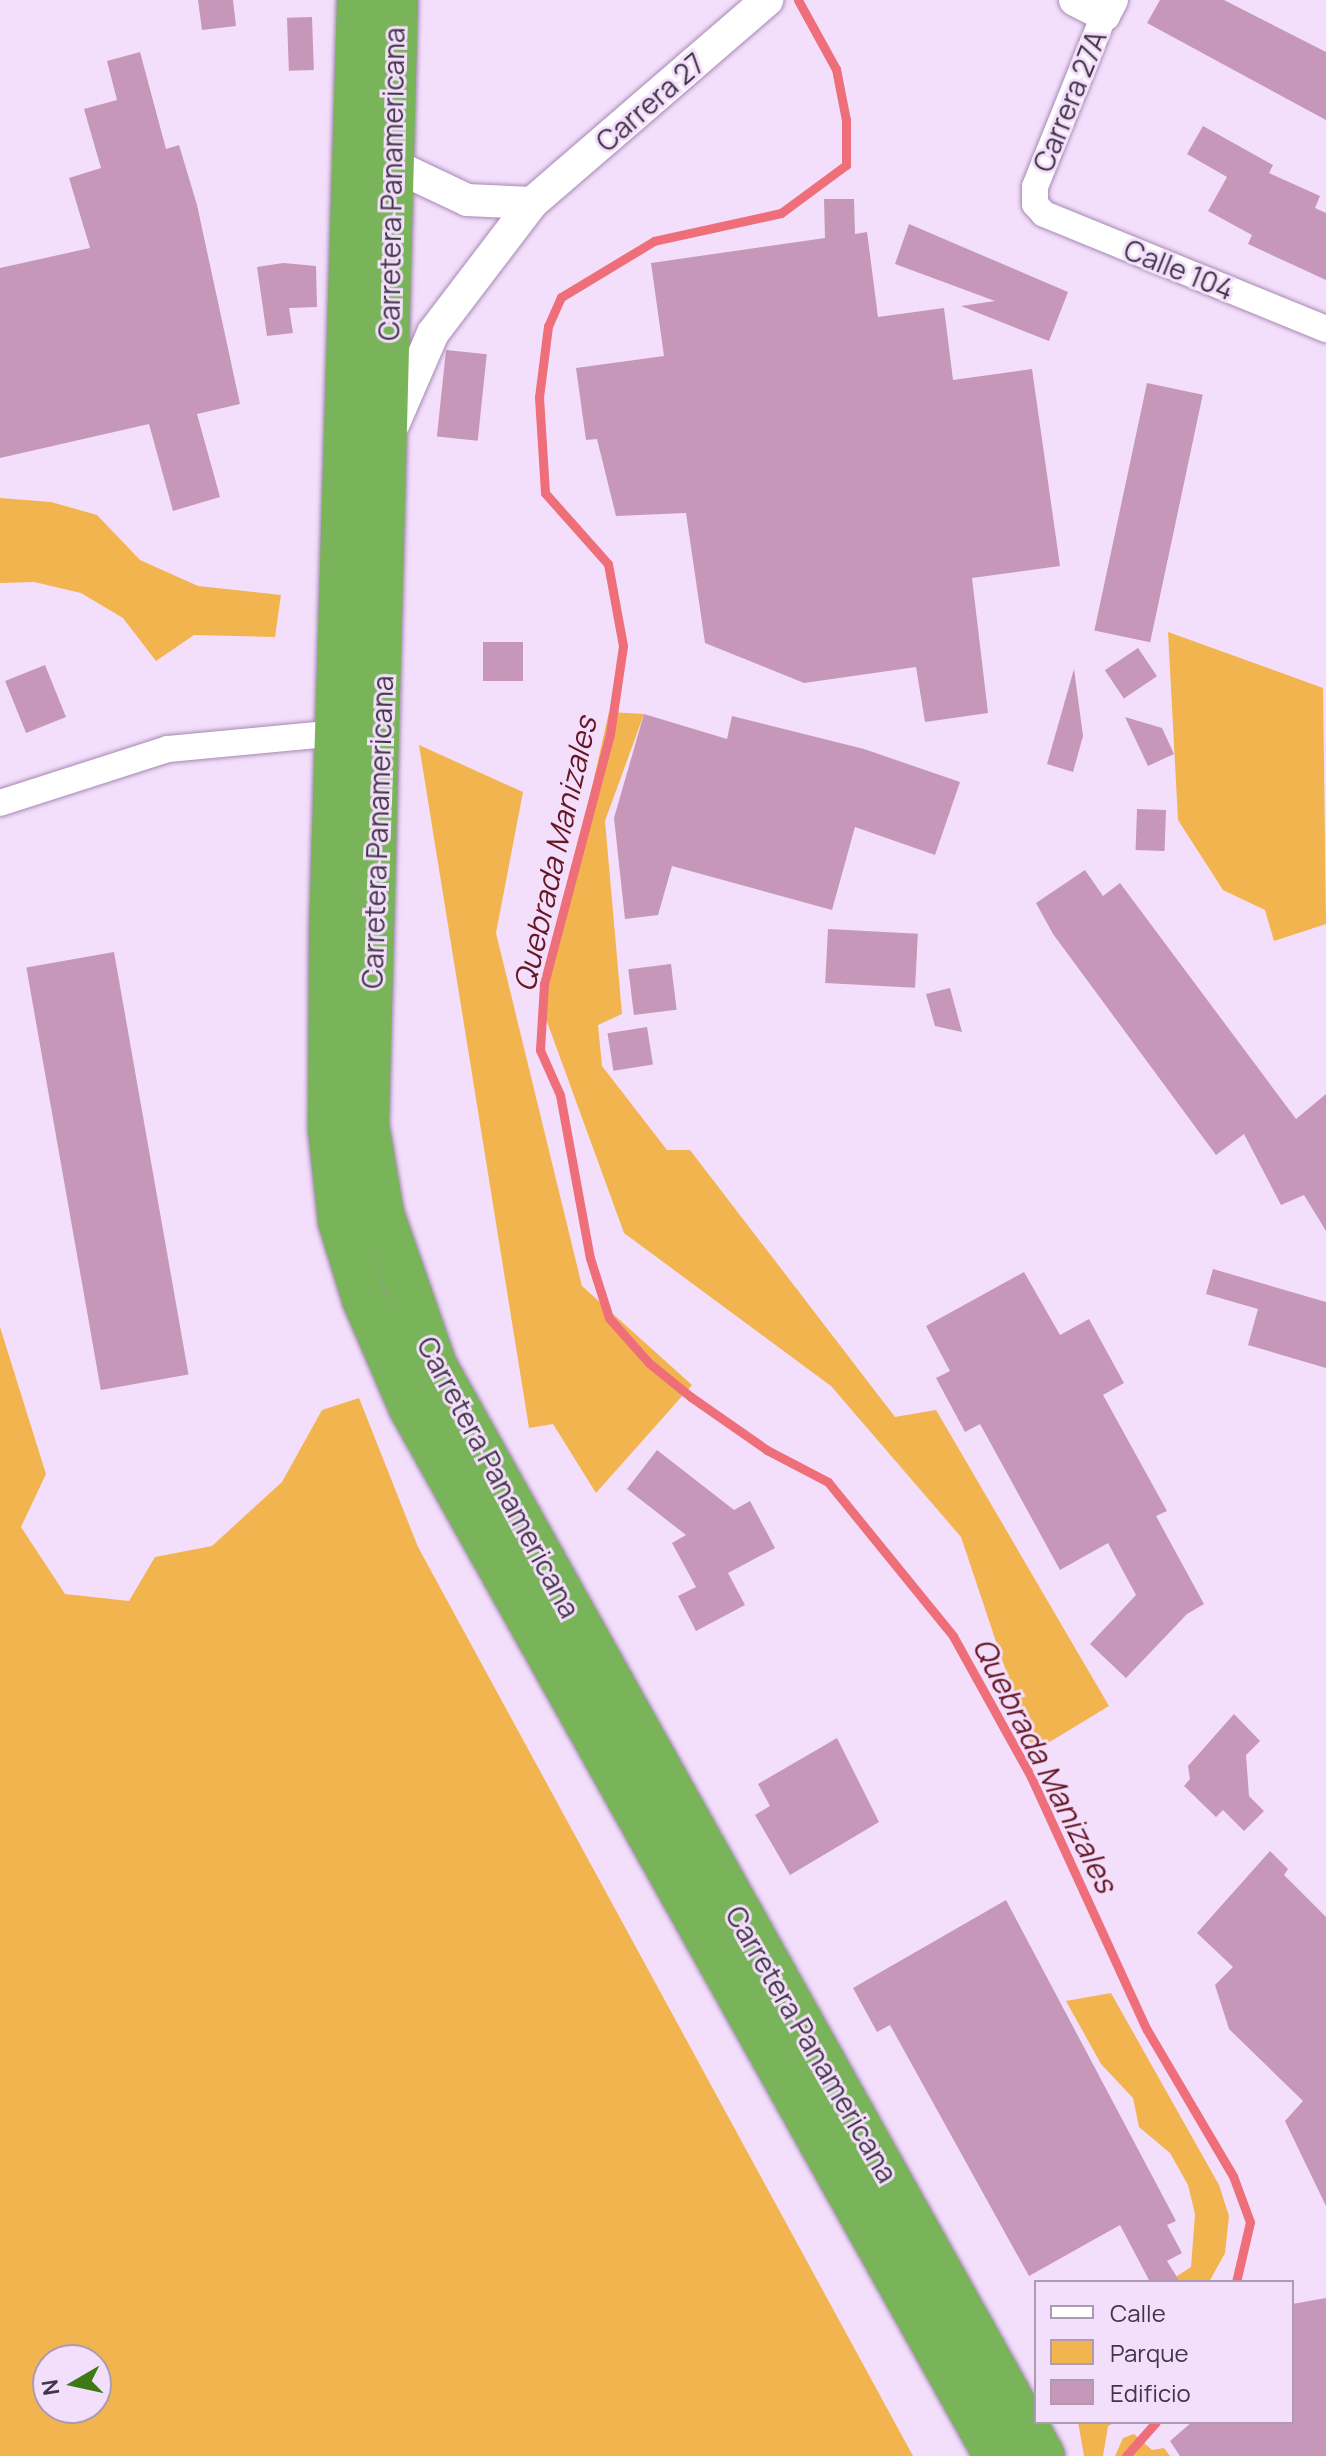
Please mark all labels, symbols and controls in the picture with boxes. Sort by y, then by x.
street label: Carrera 27A [1025,26,1113,176]
street label: Carretera Panamericana [371,27,411,341]
street label: Carrera 27 [589,46,711,158]
street label: Calle 104 [1119,232,1239,306]
street label: Carretera Panamericana [355,675,399,989]
water label: Quebrada Manizales [506,713,604,995]
street label: Carretera Panamericana [411,1331,587,1623]
water label: Quebrada Manizales [965,1632,1125,1898]
street label: Carretera Panamericana [719,1900,905,2188]
legend [1034,2280,1294,2424]
text: Calle [1110,2296,1166,2329]
text: Parque [1110,2336,1188,2369]
north arrow [32,2344,112,2424]
text: Edificio [1110,2376,1191,2409]
text: N [34,2377,66,2398]

